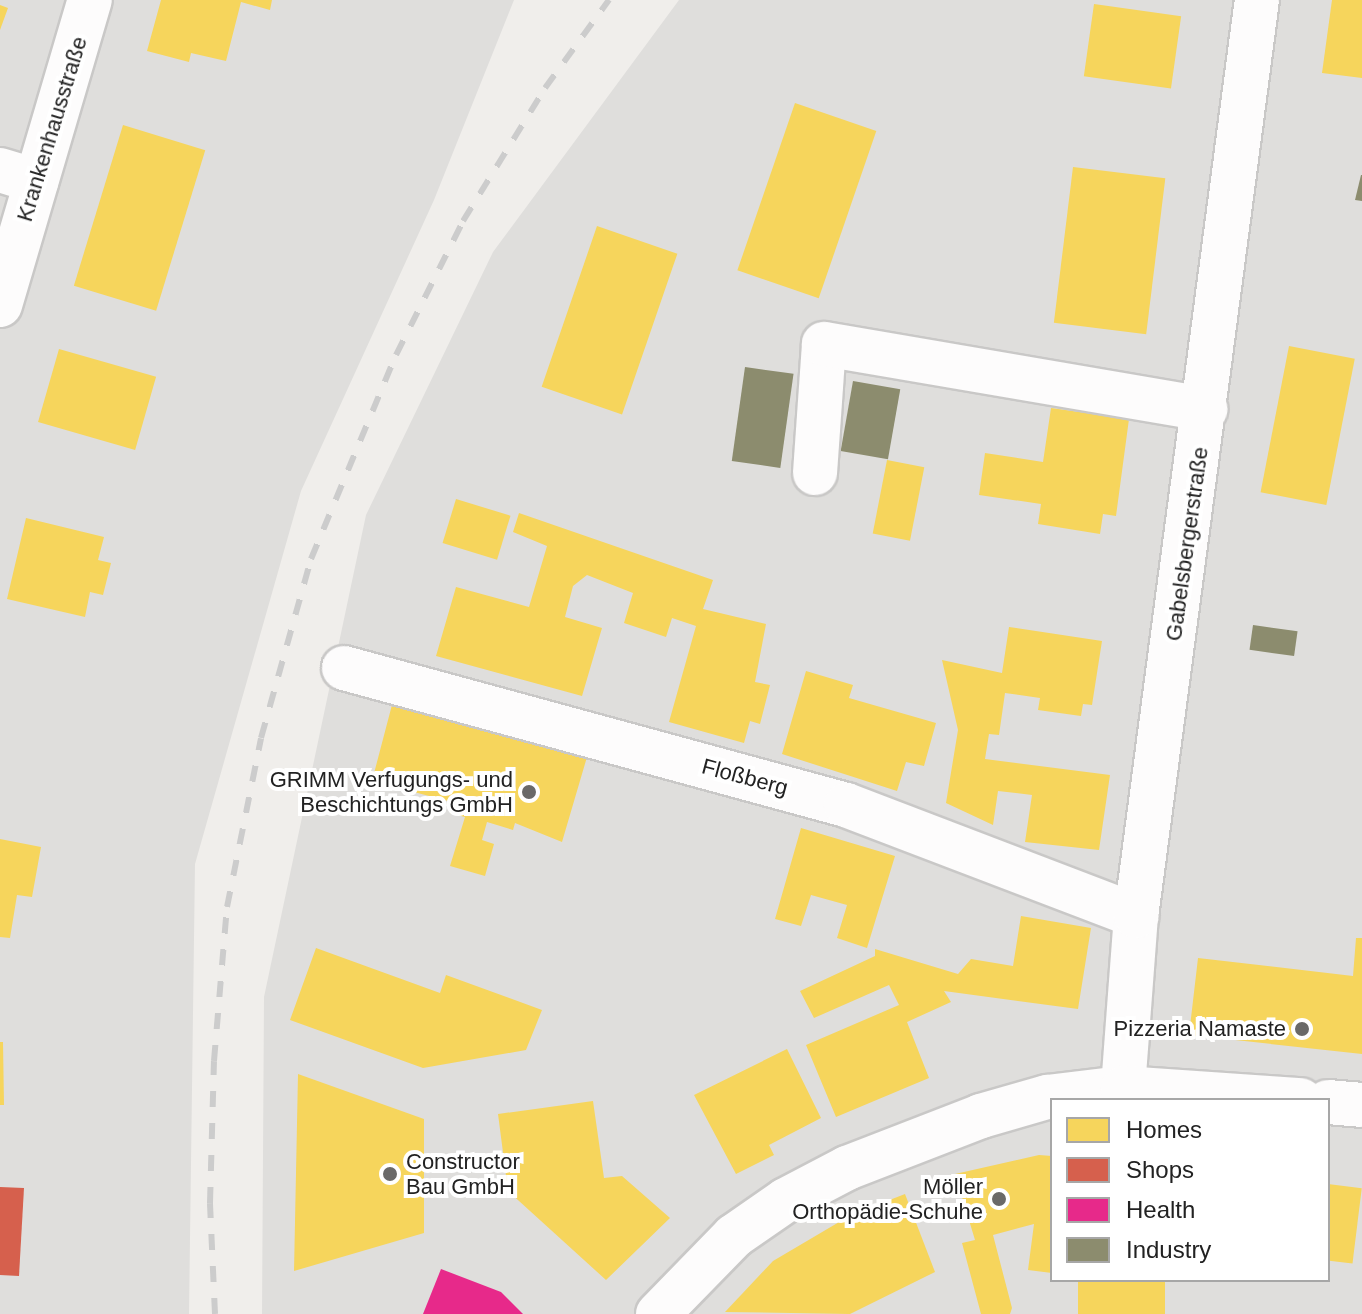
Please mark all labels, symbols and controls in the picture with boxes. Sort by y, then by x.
street label: Krankenhausstraße [11,33,93,225]
street label: Gabelsbergerstraße [1160,445,1214,643]
street label: Floßberg [699,753,791,801]
place label: GRIMM Verfugungs- und Beschichtungs GmbH [270,766,513,818]
marker: GRIMM Verfugungs- und Beschichtungs GmbH [520,783,538,801]
place label: Pizzeria Namaste [1114,1016,1286,1042]
marker: Pizzeria Namaste [1293,1020,1311,1038]
legend [1050,1098,1330,1282]
text: Homes [1126,1116,1202,1143]
place label: Constructor Bau GmbH [406,1148,520,1200]
text: Shops [1126,1156,1194,1183]
marker: Constructor Bau GmbH [381,1165,399,1183]
place label: Möller Orthopädie-Schuhe [792,1173,983,1224]
marker: Möller Orthopädie-Schuhe [990,1190,1008,1208]
text: Health [1126,1196,1195,1223]
text: Industry [1126,1236,1211,1263]

